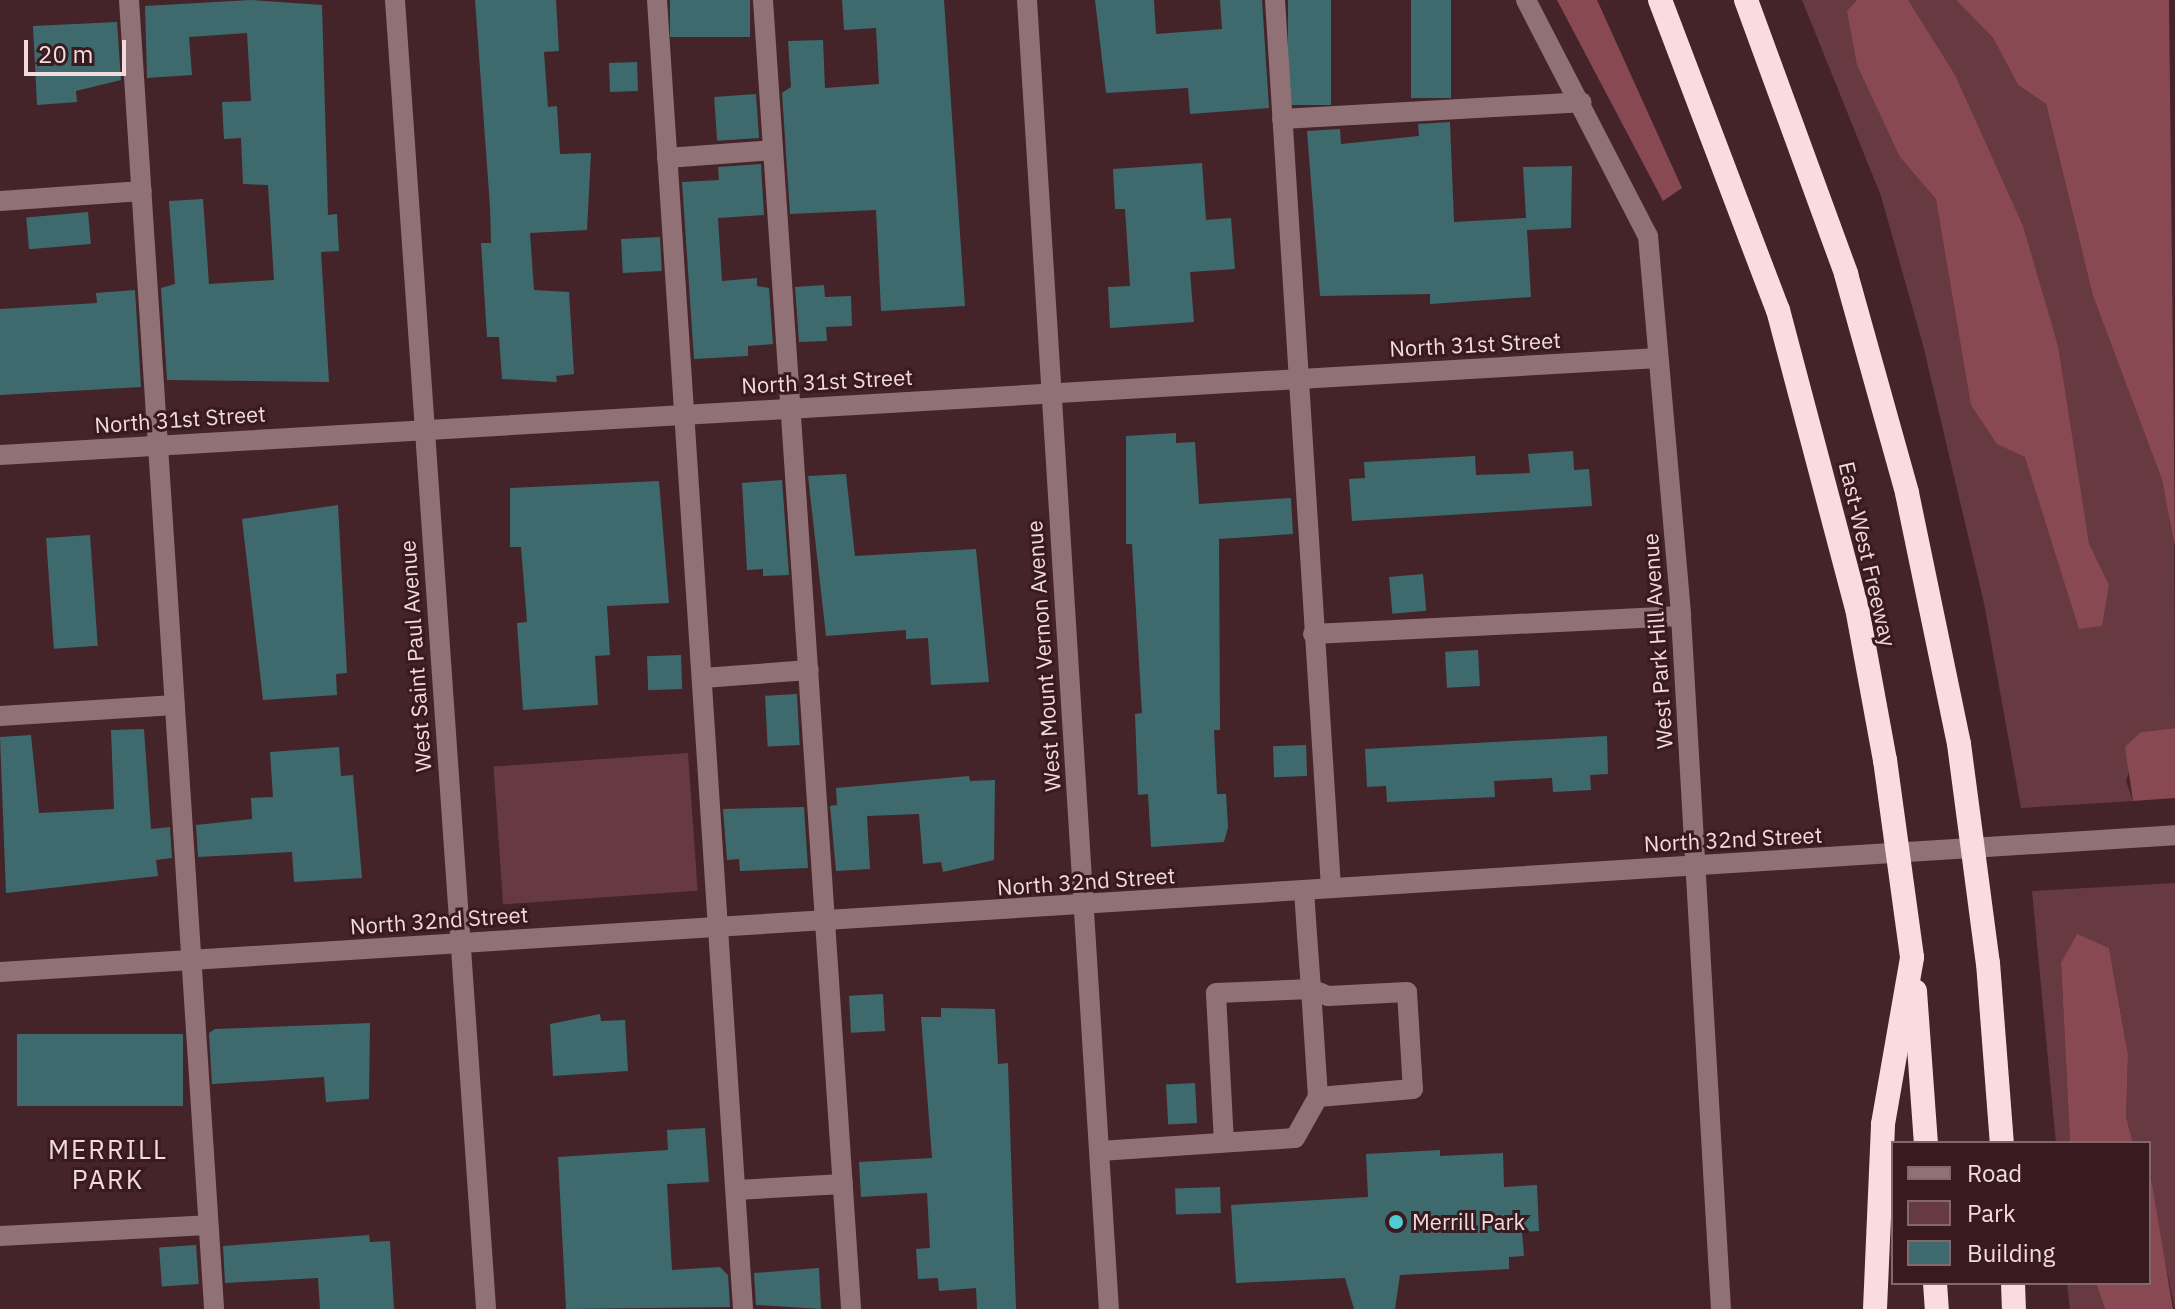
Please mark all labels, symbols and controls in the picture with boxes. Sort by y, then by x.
scale bar [28,24,130,74]
text: 20 m [38,38,93,70]
street label: North 31st Street [1389,326,1561,362]
street label: North 31st Street [741,363,913,399]
street label: North 31st Street [93,400,267,438]
street label: East-West Freeway [1834,459,1902,649]
street label: West Mount Vernon Avenue [1020,520,1066,792]
street label: West Park Hill Avenue [1636,532,1678,750]
street label: West Saint Paul Avenue [394,539,436,773]
street label: North 32nd Street [1643,821,1823,857]
street label: North 32nd Street [996,862,1176,900]
street label: North 32nd Street [349,901,529,939]
district label: MERRILL PARK [48,1134,168,1196]
legend [1891,1141,2151,1285]
text: Road [1967,1157,2022,1189]
text: Park [1967,1197,2016,1229]
place label: Merrill Park [1412,1209,1525,1235]
marker: Merrill Park [1387,1213,1405,1231]
text: Building [1967,1237,2055,1269]

